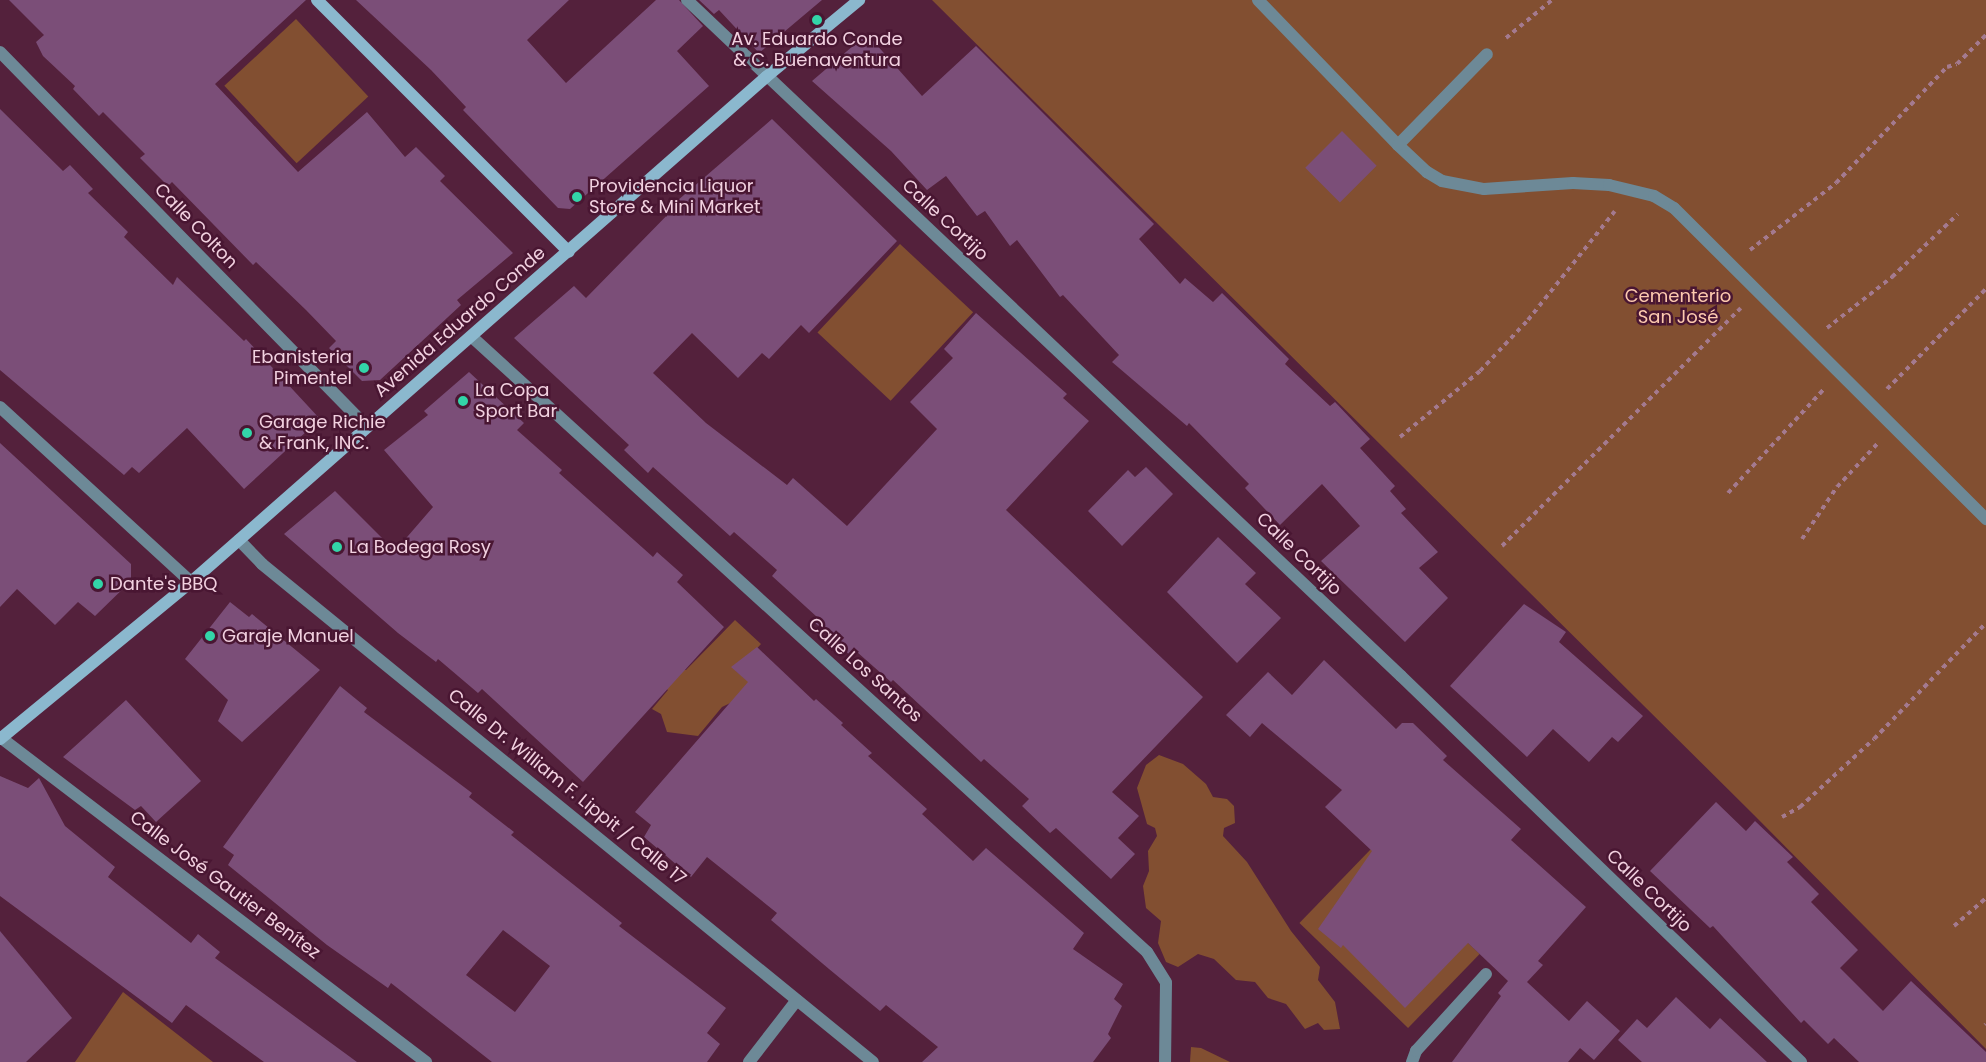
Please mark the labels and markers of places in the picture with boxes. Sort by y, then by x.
marker: Av. Eduardo Conde & C. Buenaventura [810,13,824,27]
place label: Av. Eduardo Conde & C. Buenaventura [731,29,903,72]
place label: Providencia Liquor Store & Mini Market [589,176,760,219]
marker: Providencia Liquor Store & Mini Market [570,190,584,204]
place label: Ebanisteria Pimentel [252,347,352,389]
marker: Ebanisteria Pimentel [357,361,371,375]
place label: La Copa Sport Bar [475,380,557,422]
marker: La Copa Sport Bar [456,394,470,408]
place label: Garage Richie & Frank, INC. [259,412,386,454]
marker: Garage Richie & Frank, INC. [240,426,254,440]
place label: La Bodega Rosy [349,536,491,558]
marker: La Bodega Rosy [330,540,344,554]
place label: Dante's BBQ [110,573,217,595]
marker: Dante's BBQ [91,577,105,591]
place label: Garaje Manuel [222,625,354,647]
marker: Garaje Manuel [203,629,217,643]

